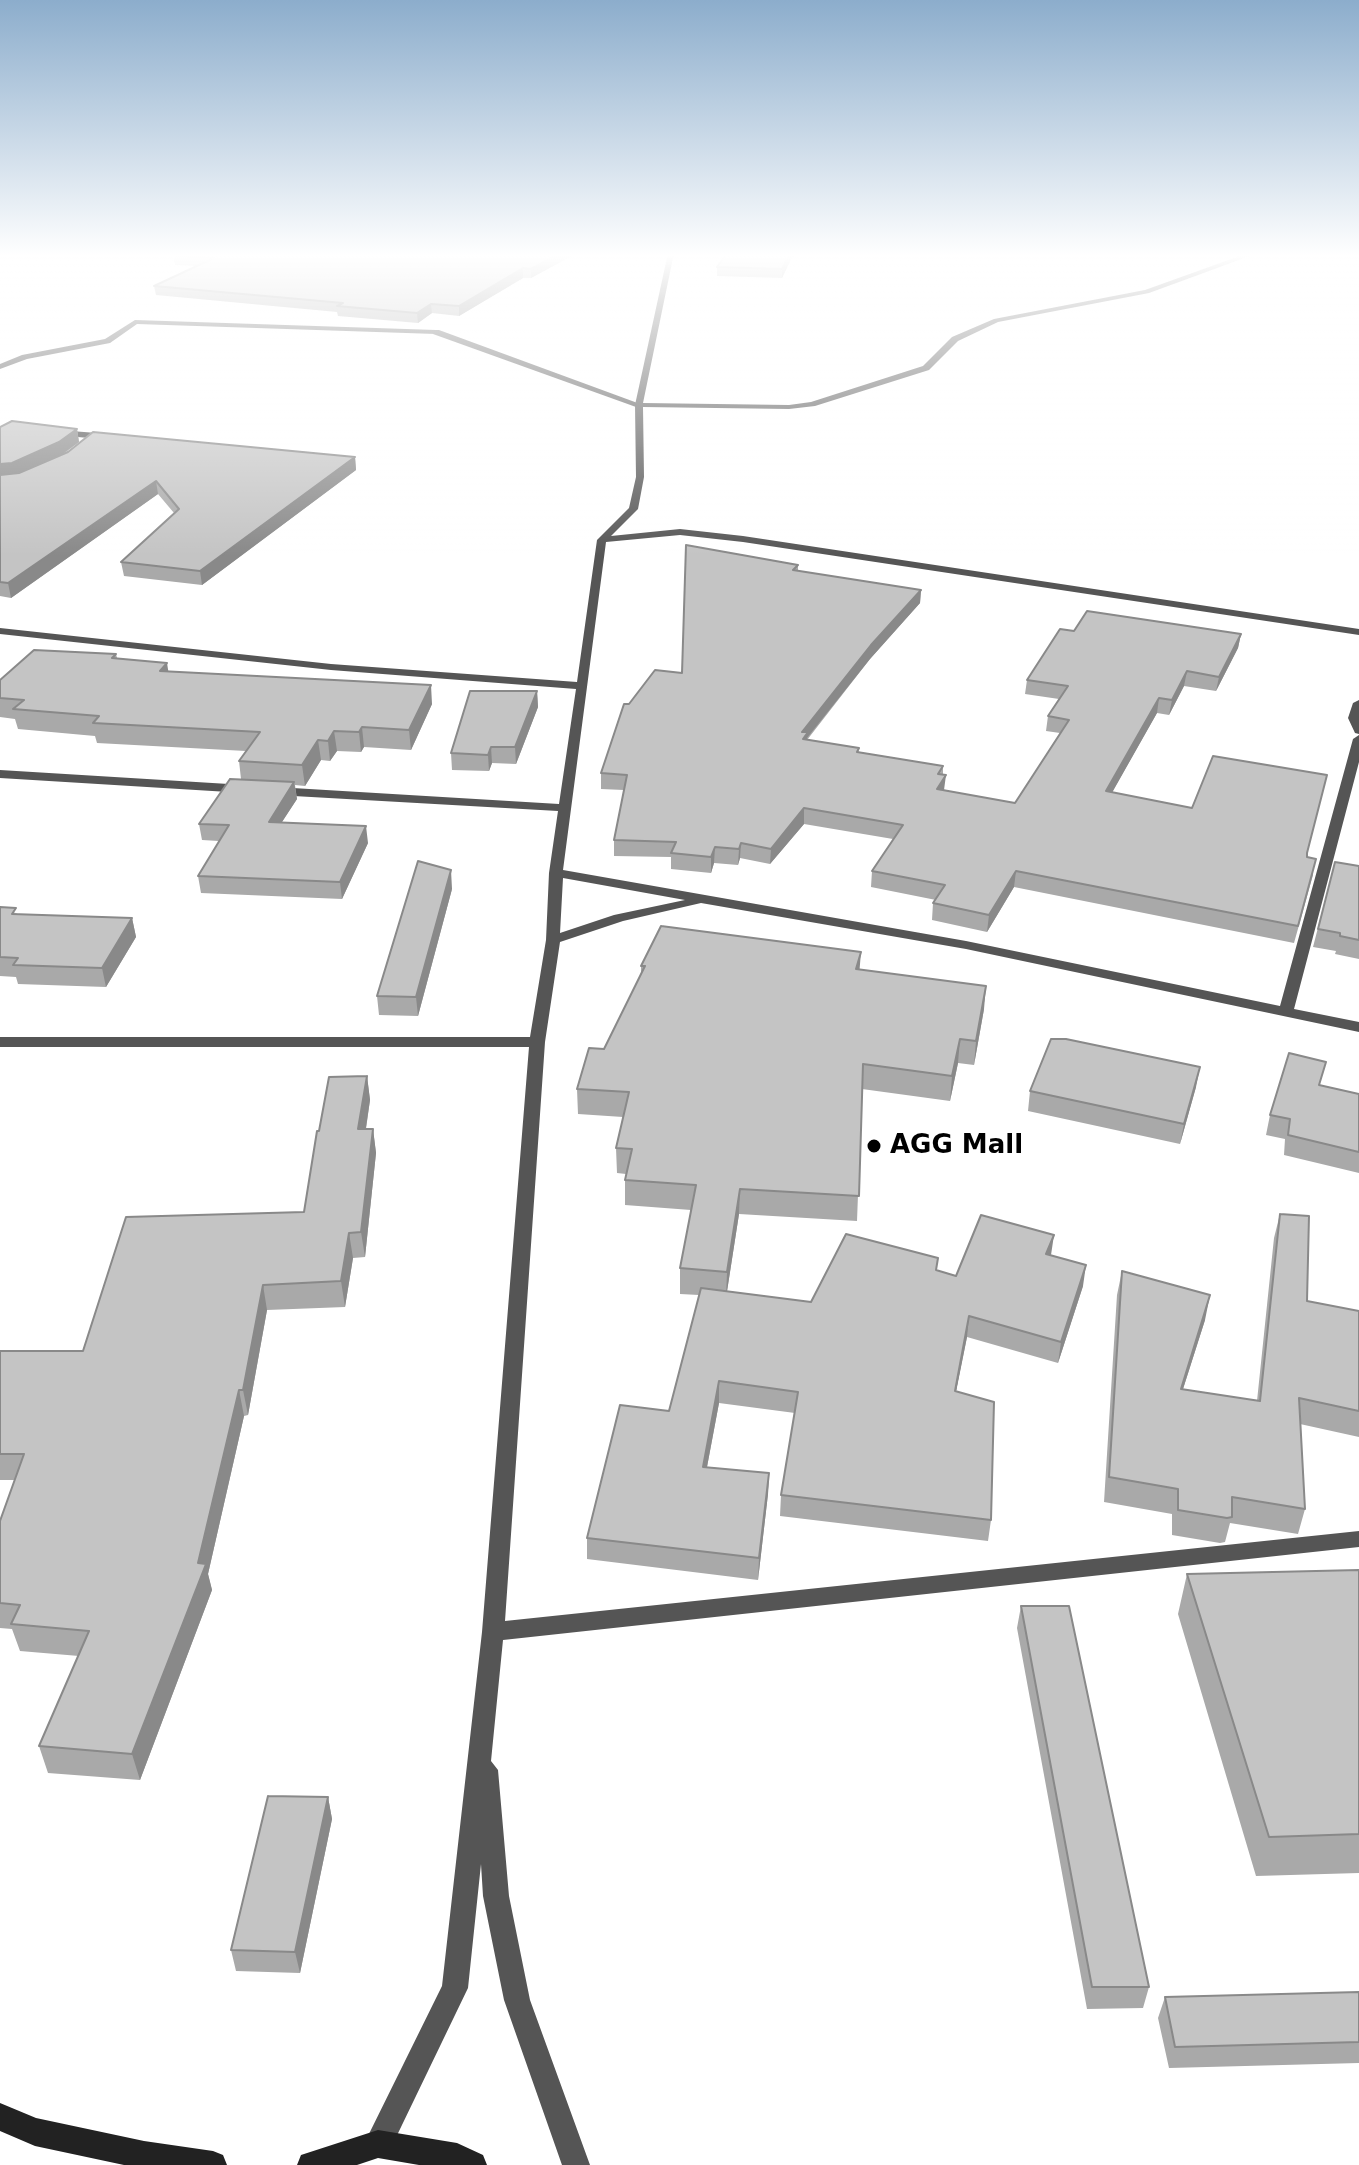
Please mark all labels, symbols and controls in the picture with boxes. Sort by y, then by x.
place label: AGG Mall [890,1130,1023,1162]
marker: AGG Mall [865,1137,883,1155]

